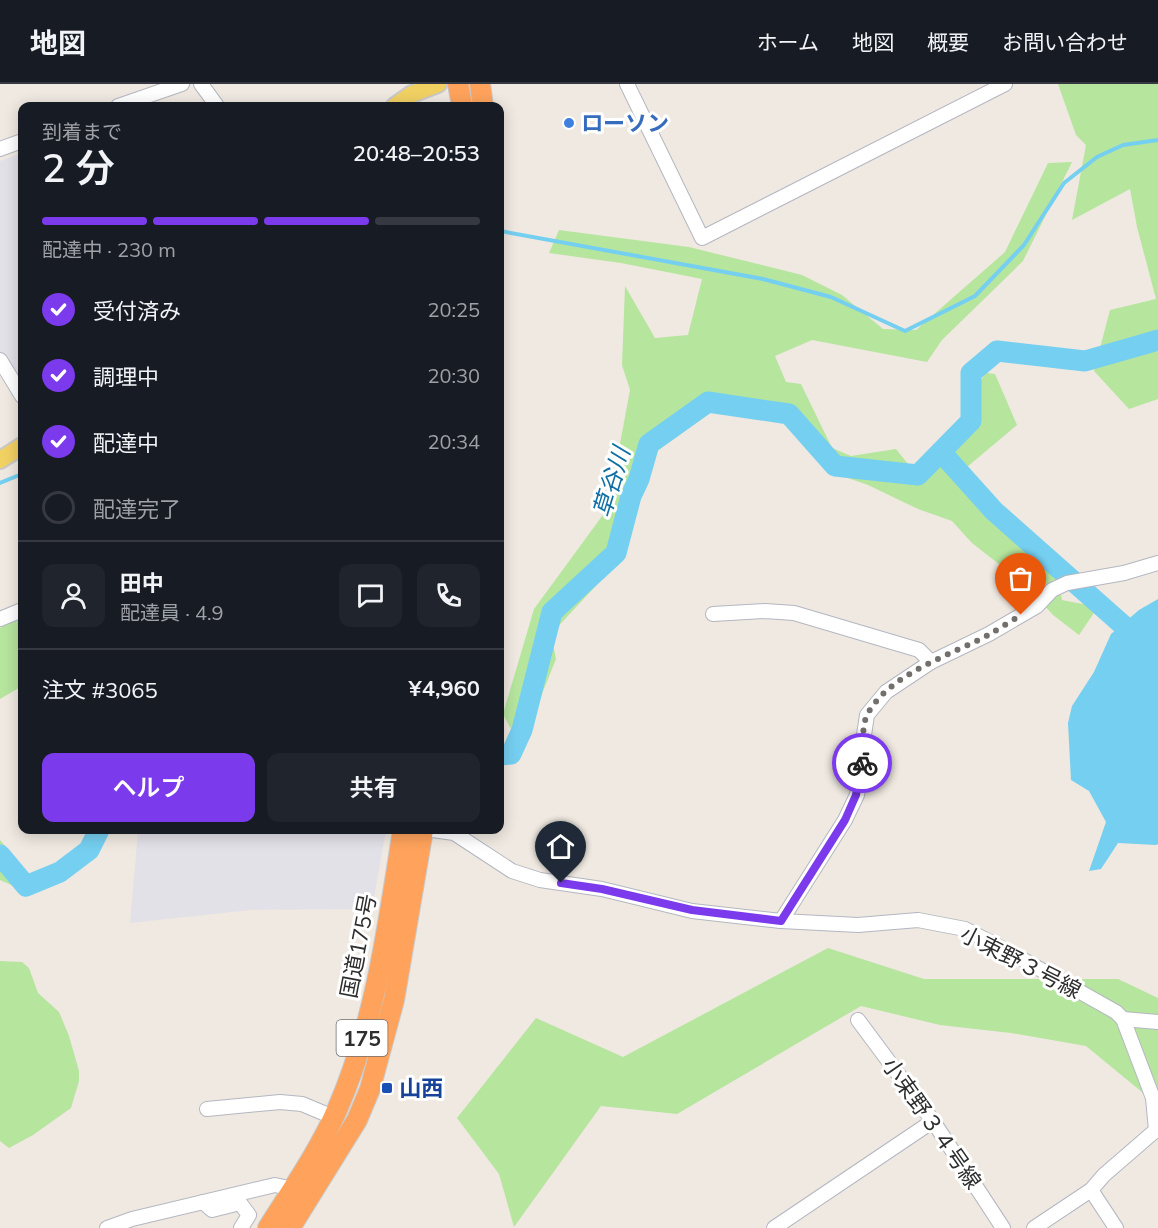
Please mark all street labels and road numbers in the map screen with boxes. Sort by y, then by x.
street label: 国道175号 [334,891,382,1001]
street label: 小束野３号線 [956,920,1086,1004]
road number: 175 [336,1020,388,1056]
street label: 小束野３４号線 [876,1052,988,1194]

